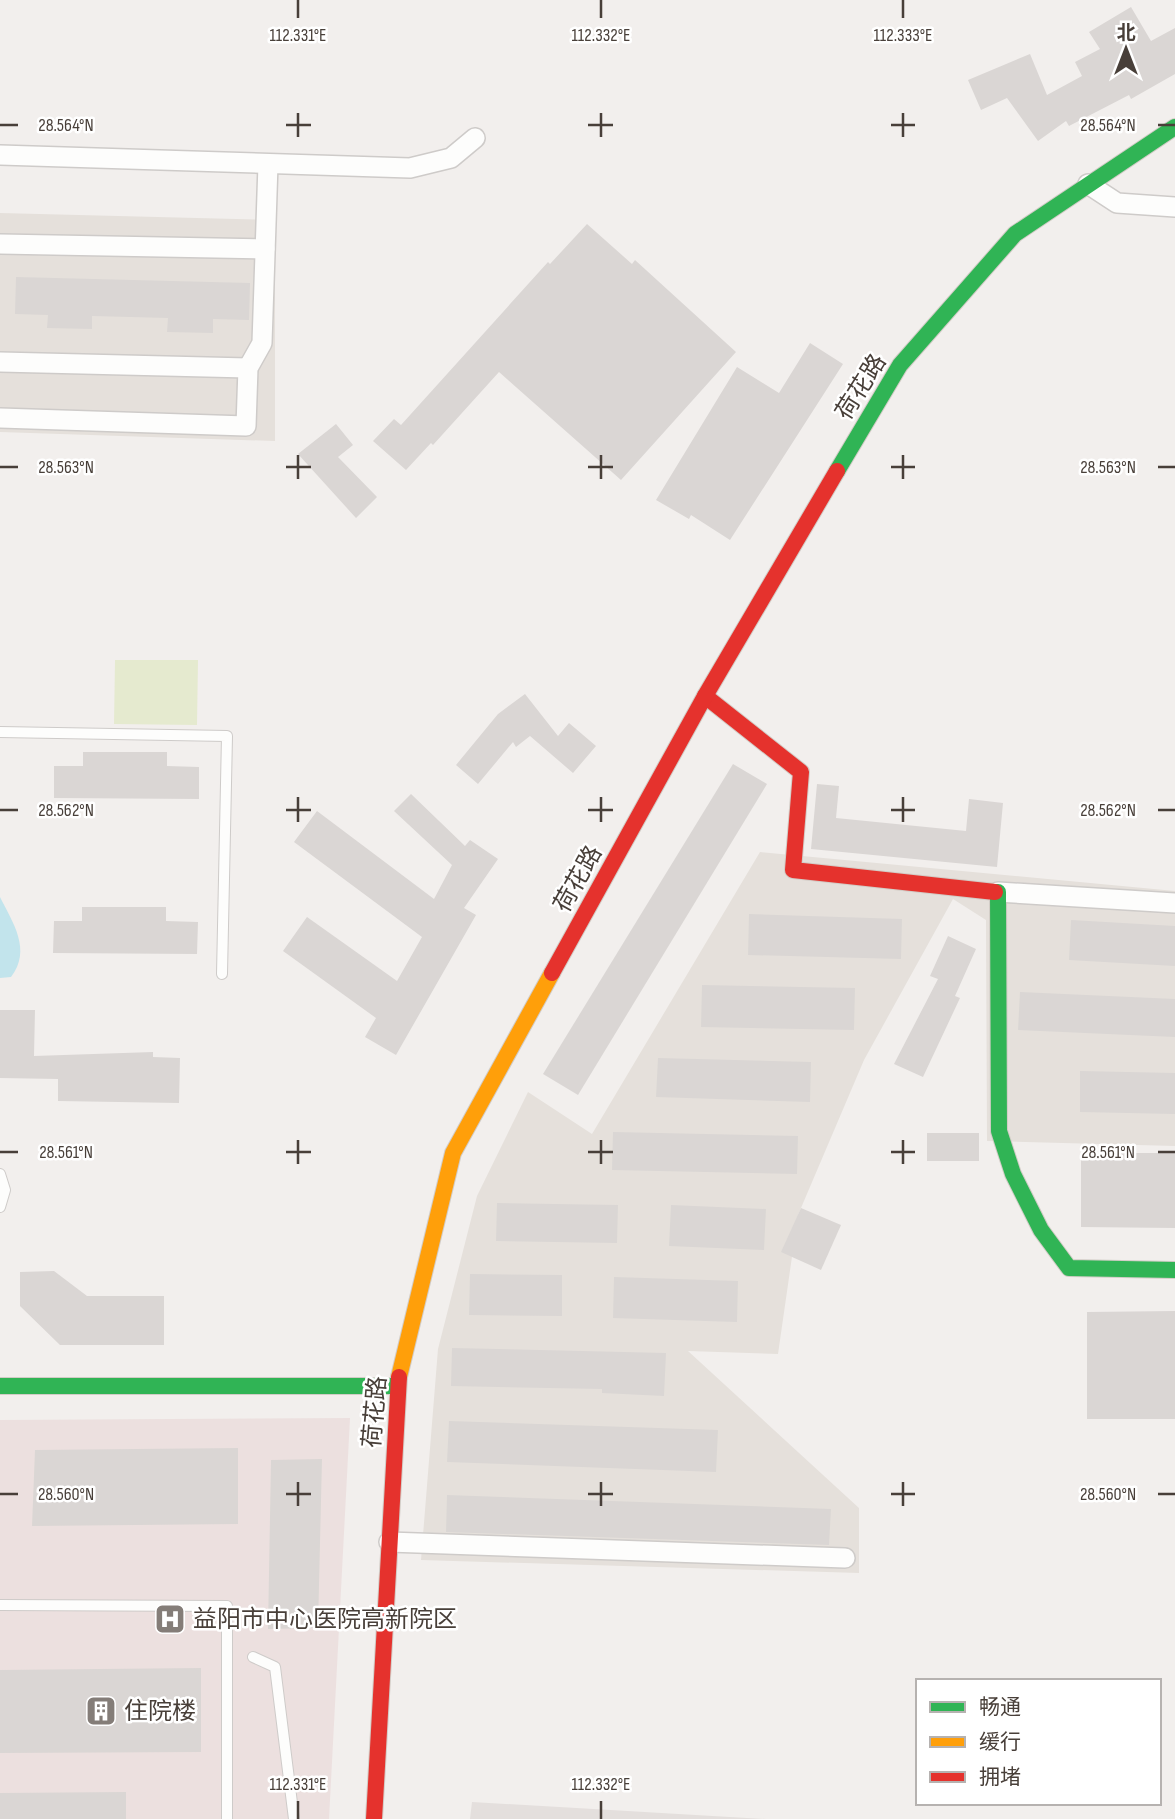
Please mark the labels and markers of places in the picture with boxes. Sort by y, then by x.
hospital icon: 益阳市中心医院高新院区 [153,1602,187,1636]
place label: 益阳市中心医院高新院区 [193,1605,457,1634]
building icon: 住院楼 [84,1694,118,1728]
place label: 住院楼 [124,1697,196,1726]

